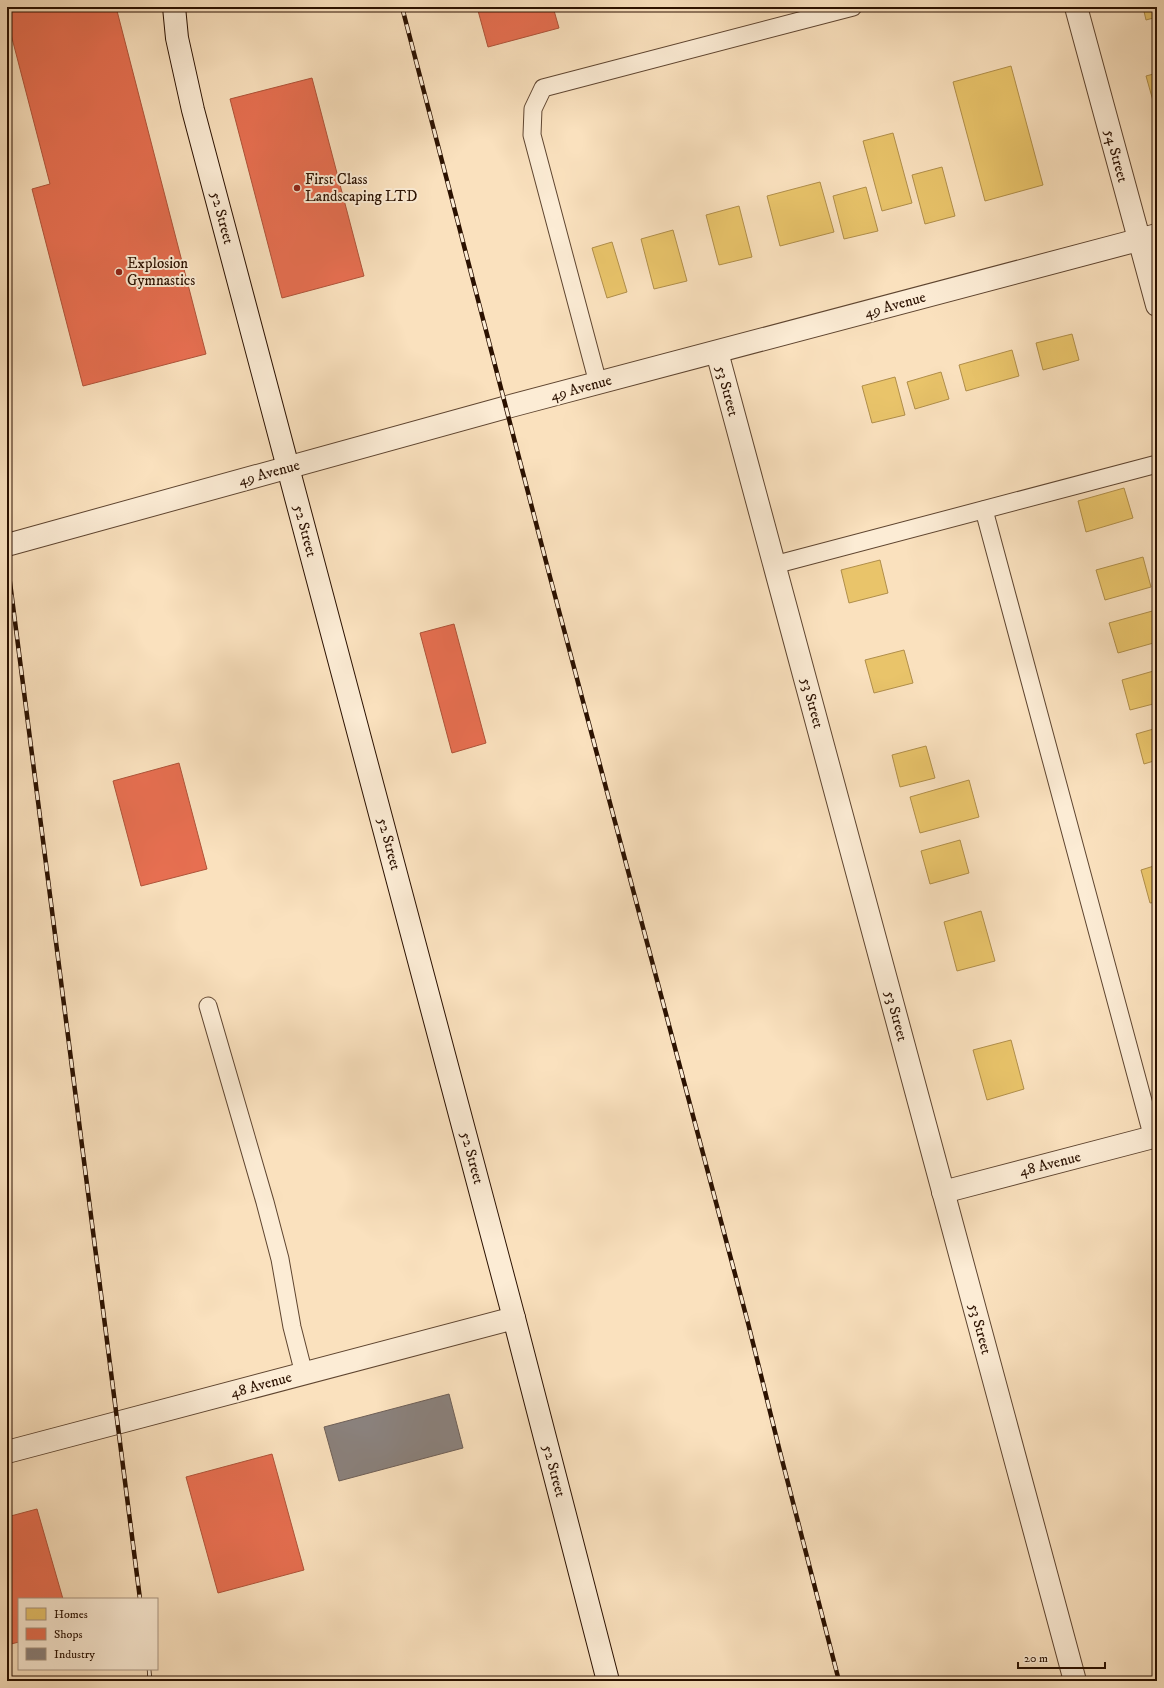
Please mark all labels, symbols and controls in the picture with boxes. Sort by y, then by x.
street label: 54 Street [1100,127,1132,185]
place label: First Class Landscaping LTD [305,170,417,206]
marker: First Class Landscaping LTD [292,183,302,193]
street label: 52 Street [206,190,238,246]
place label: Explosion Gymnastics [127,254,195,290]
marker: Explosion Gymnastics [114,267,124,277]
street label: 49 Avenue [862,288,928,322]
street label: 53 Street [711,364,743,419]
street label: 49 Avenue [548,371,614,405]
street label: 49 Avenue [236,456,302,490]
street label: 52 Street [289,503,321,559]
street label: 53 Street [796,676,828,731]
street label: 52 Street [373,816,405,872]
street label: 53 Street [880,989,912,1044]
street label: 52 Street [456,1130,488,1186]
street label: 48 Avenue [1017,1147,1083,1181]
street label: 53 Street [964,1302,996,1357]
street label: 48 Avenue [228,1368,294,1402]
street label: 52 Street [538,1443,570,1499]
legend [18,1598,158,1670]
text: Homes [54,1607,88,1622]
text: Shops [54,1627,82,1642]
scale bar [1018,1644,1105,1670]
text: Industry [54,1647,95,1662]
text: 20 m [1024,1651,1048,1666]

